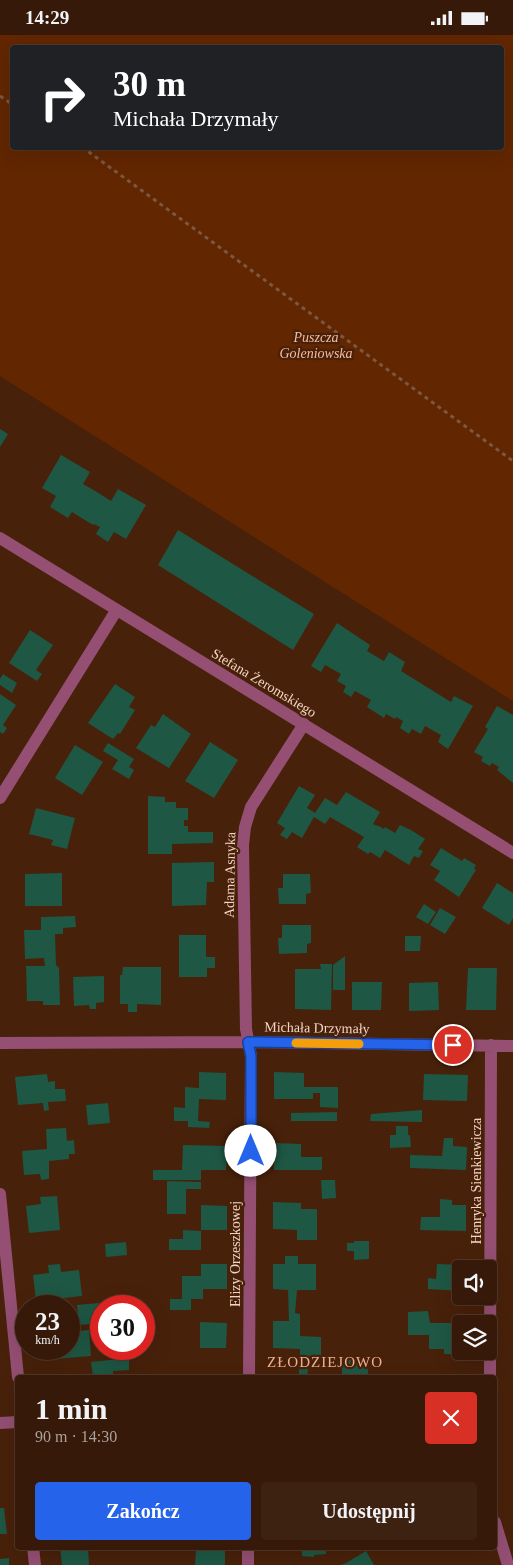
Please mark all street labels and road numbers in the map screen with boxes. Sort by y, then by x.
street label: Stefana Żeromskiego [209,646,319,720]
street label: Adama Asnyka [222,831,238,918]
street label: Michała Drzymały [264,1020,370,1036]
street label: Henryka Sienkiewicza [469,1117,484,1244]
street label: Elizy Orzeszkowej [228,1201,243,1307]

